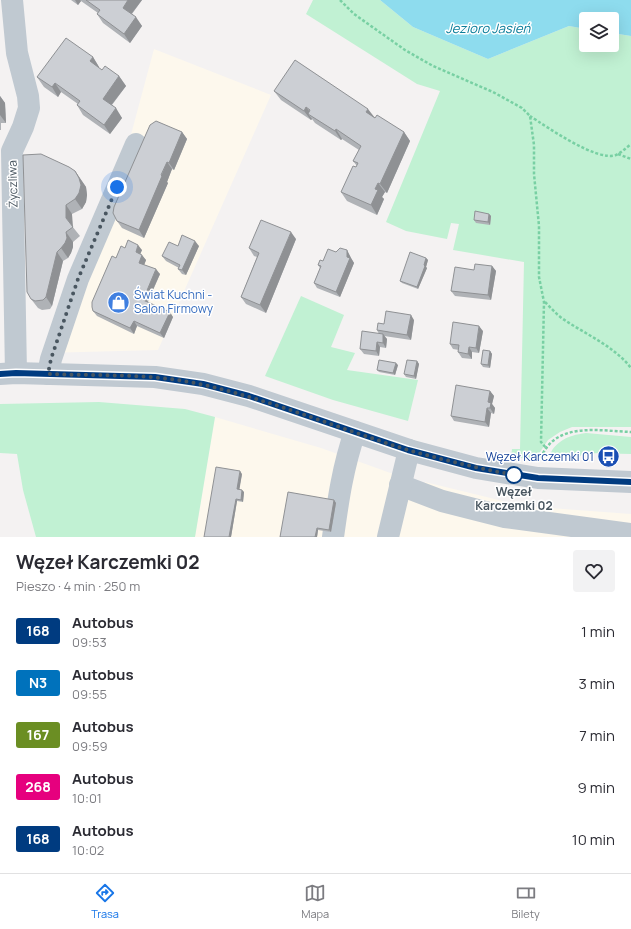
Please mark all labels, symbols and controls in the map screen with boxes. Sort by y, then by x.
map controls [579,12,619,52]
button: layers [579,12,619,52]
water label: Jezioro Jasień [446,19,532,37]
street label: Życzliwa [4,160,21,208]
your location [107,177,127,197]
place label: Świat Kuchni - Salon Firmowy [134,286,214,317]
shop icon: Świat Kuchni - Salon Firmowy [105,289,131,315]
bus stop icon: Węzeł Karczemki 01 [596,444,622,470]
place label: Węzeł Karczemki 01 [486,448,594,465]
marker: Węzeł Karczemki 02 [505,466,523,484]
place label: Węzeł Karczemki 02 [475,483,553,514]
text: Węzeł Karczemki 02 [16,549,200,575]
button: heart [573,550,615,592]
text: Pieszo · 4 min · 250 m [16,577,140,595]
text: Autobus [72,612,134,633]
text: 168 [26,621,50,640]
text: 1 min [581,621,615,642]
text: 09:53 [72,633,107,651]
text: Autobus [72,664,134,685]
text: N3 [29,673,47,692]
text: 3 min [579,673,615,694]
text: 09:55 [72,685,107,703]
text: Autobus [72,716,134,737]
text: 167 [27,725,49,744]
text: 7 min [579,725,615,746]
text: 09:59 [72,737,107,755]
text: Autobus [72,768,134,789]
text: 268 [25,777,51,796]
text: 9 min [578,777,615,798]
text: 10:01 [72,789,102,807]
text: Autobus [72,820,134,841]
text: 168 [26,829,50,848]
text: 10 min [572,829,615,850]
text: 10:02 [72,841,104,859]
tab: Trasa [91,882,119,921]
tab: Mapa [301,882,329,921]
tab: Bilety [511,882,540,921]

